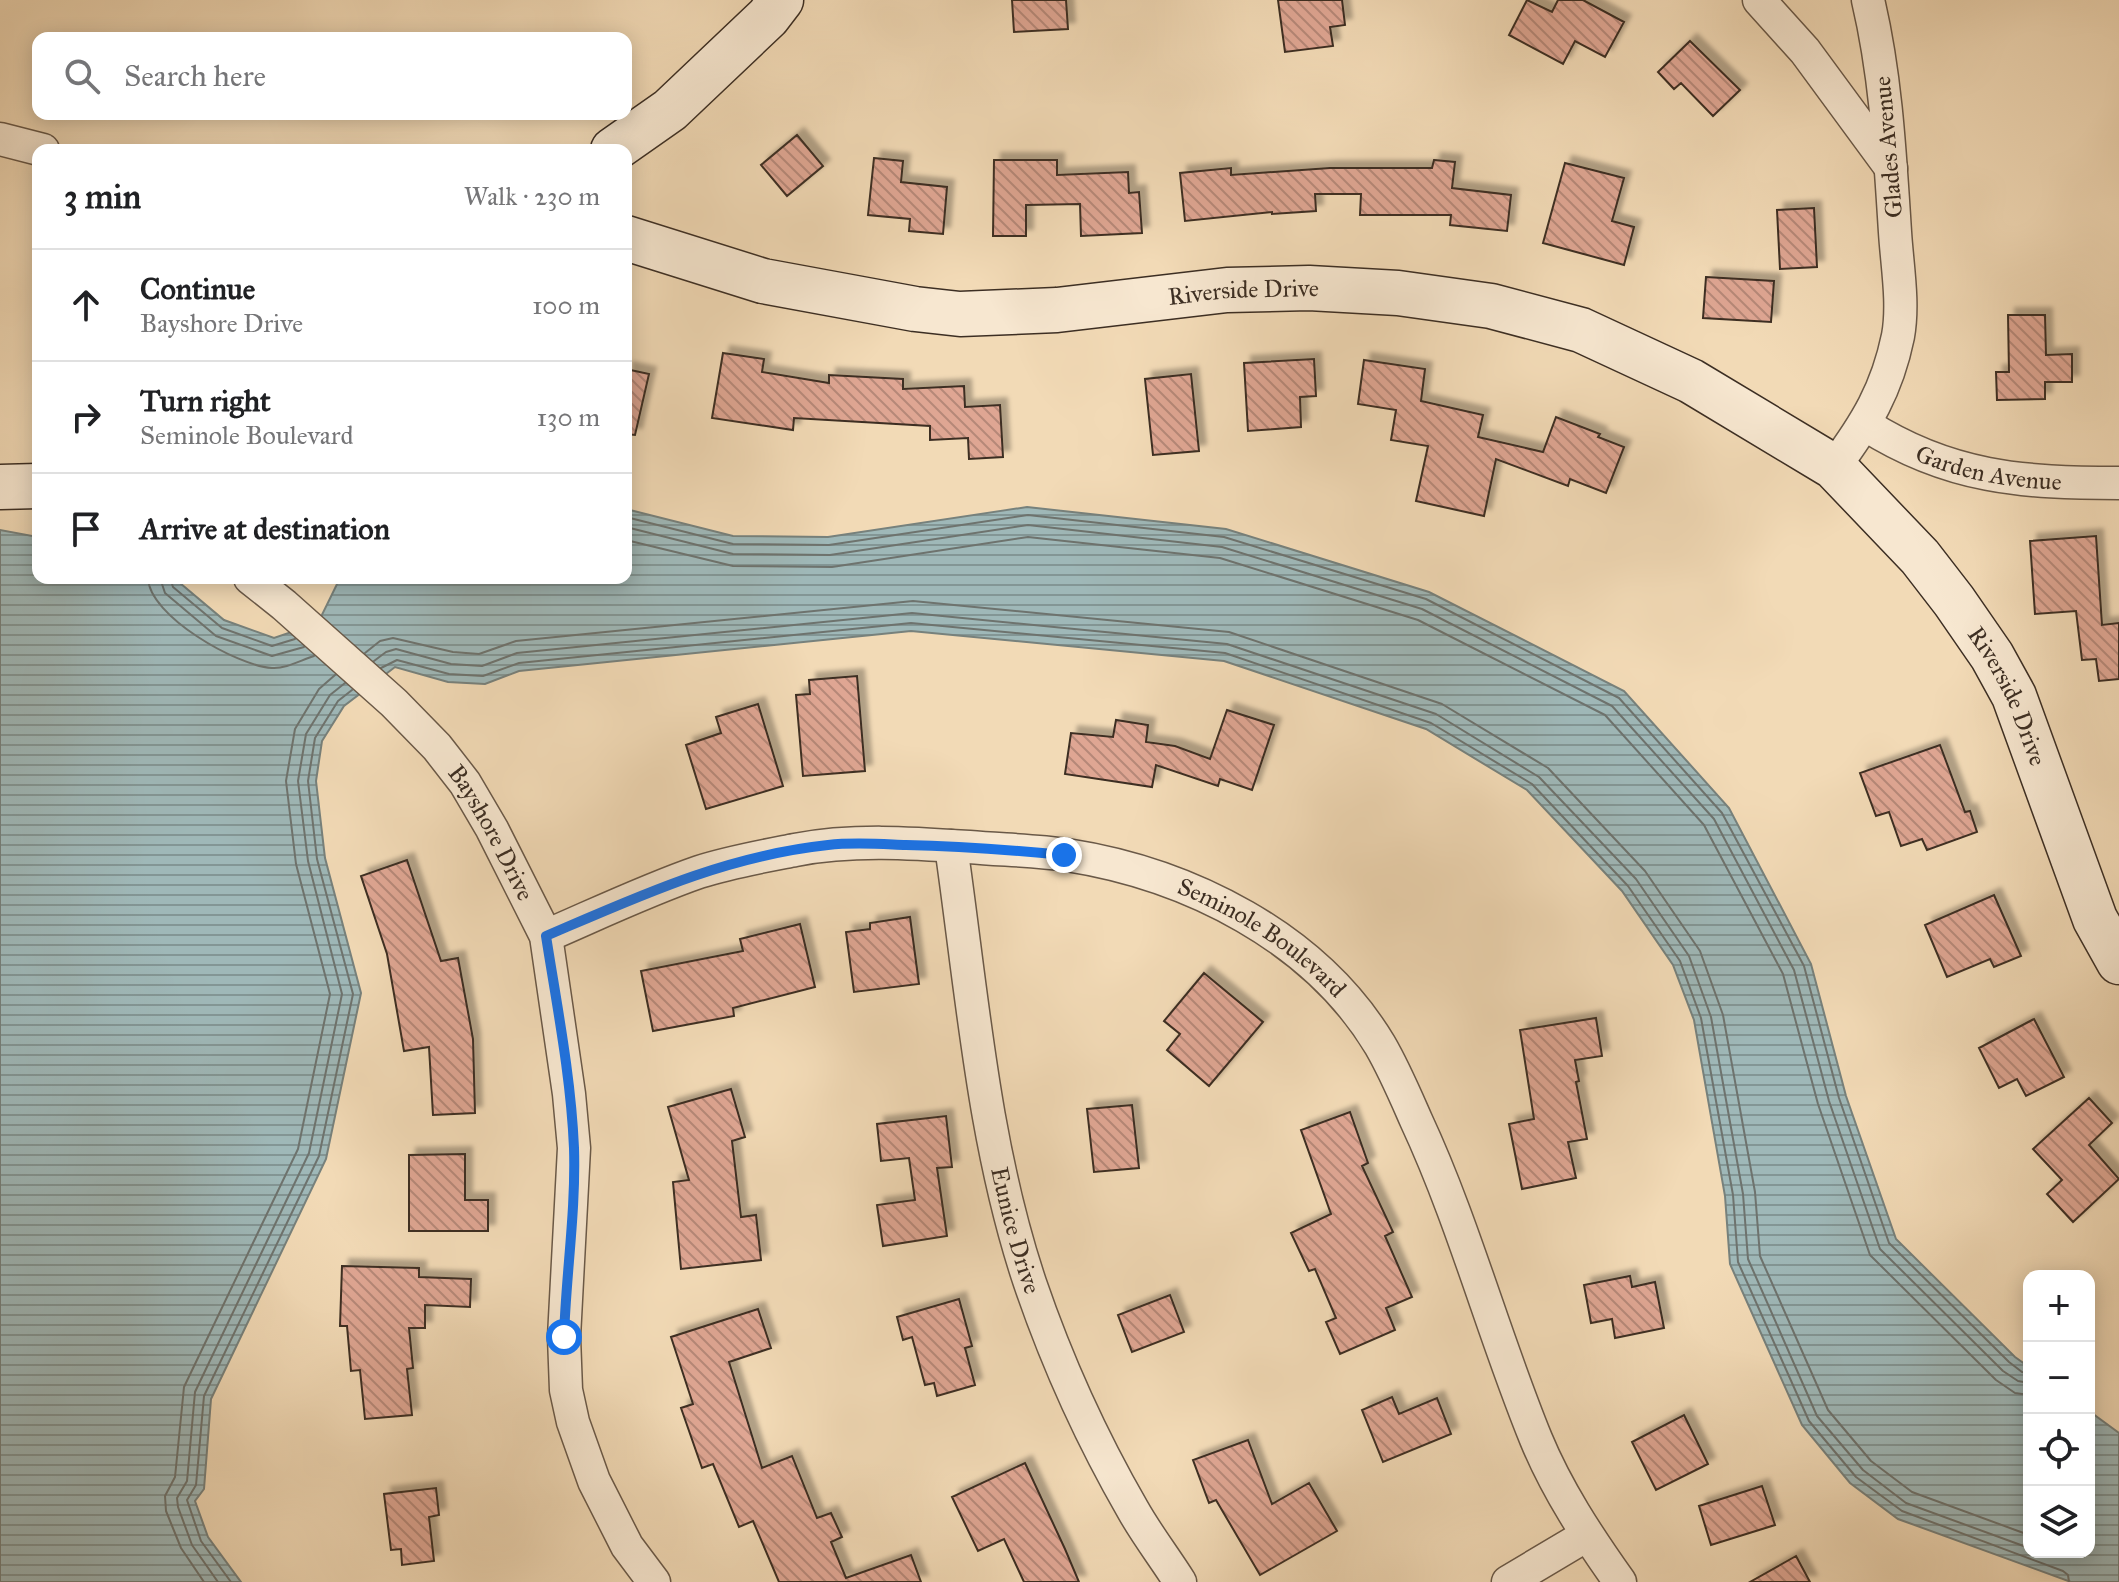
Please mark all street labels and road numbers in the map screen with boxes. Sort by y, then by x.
street label: Glades Avenue [1867,75,1909,219]
street label: Riverside Drive [1166,273,1320,312]
street label: Garden Avenue [1911,438,2062,497]
street label: Riverside Drive [1961,621,2053,770]
street label: Bayshore Drive [441,759,541,906]
street label: Seminole Boulevard [1173,871,1353,1004]
street label: Eunice Drive [984,1164,1048,1298]

